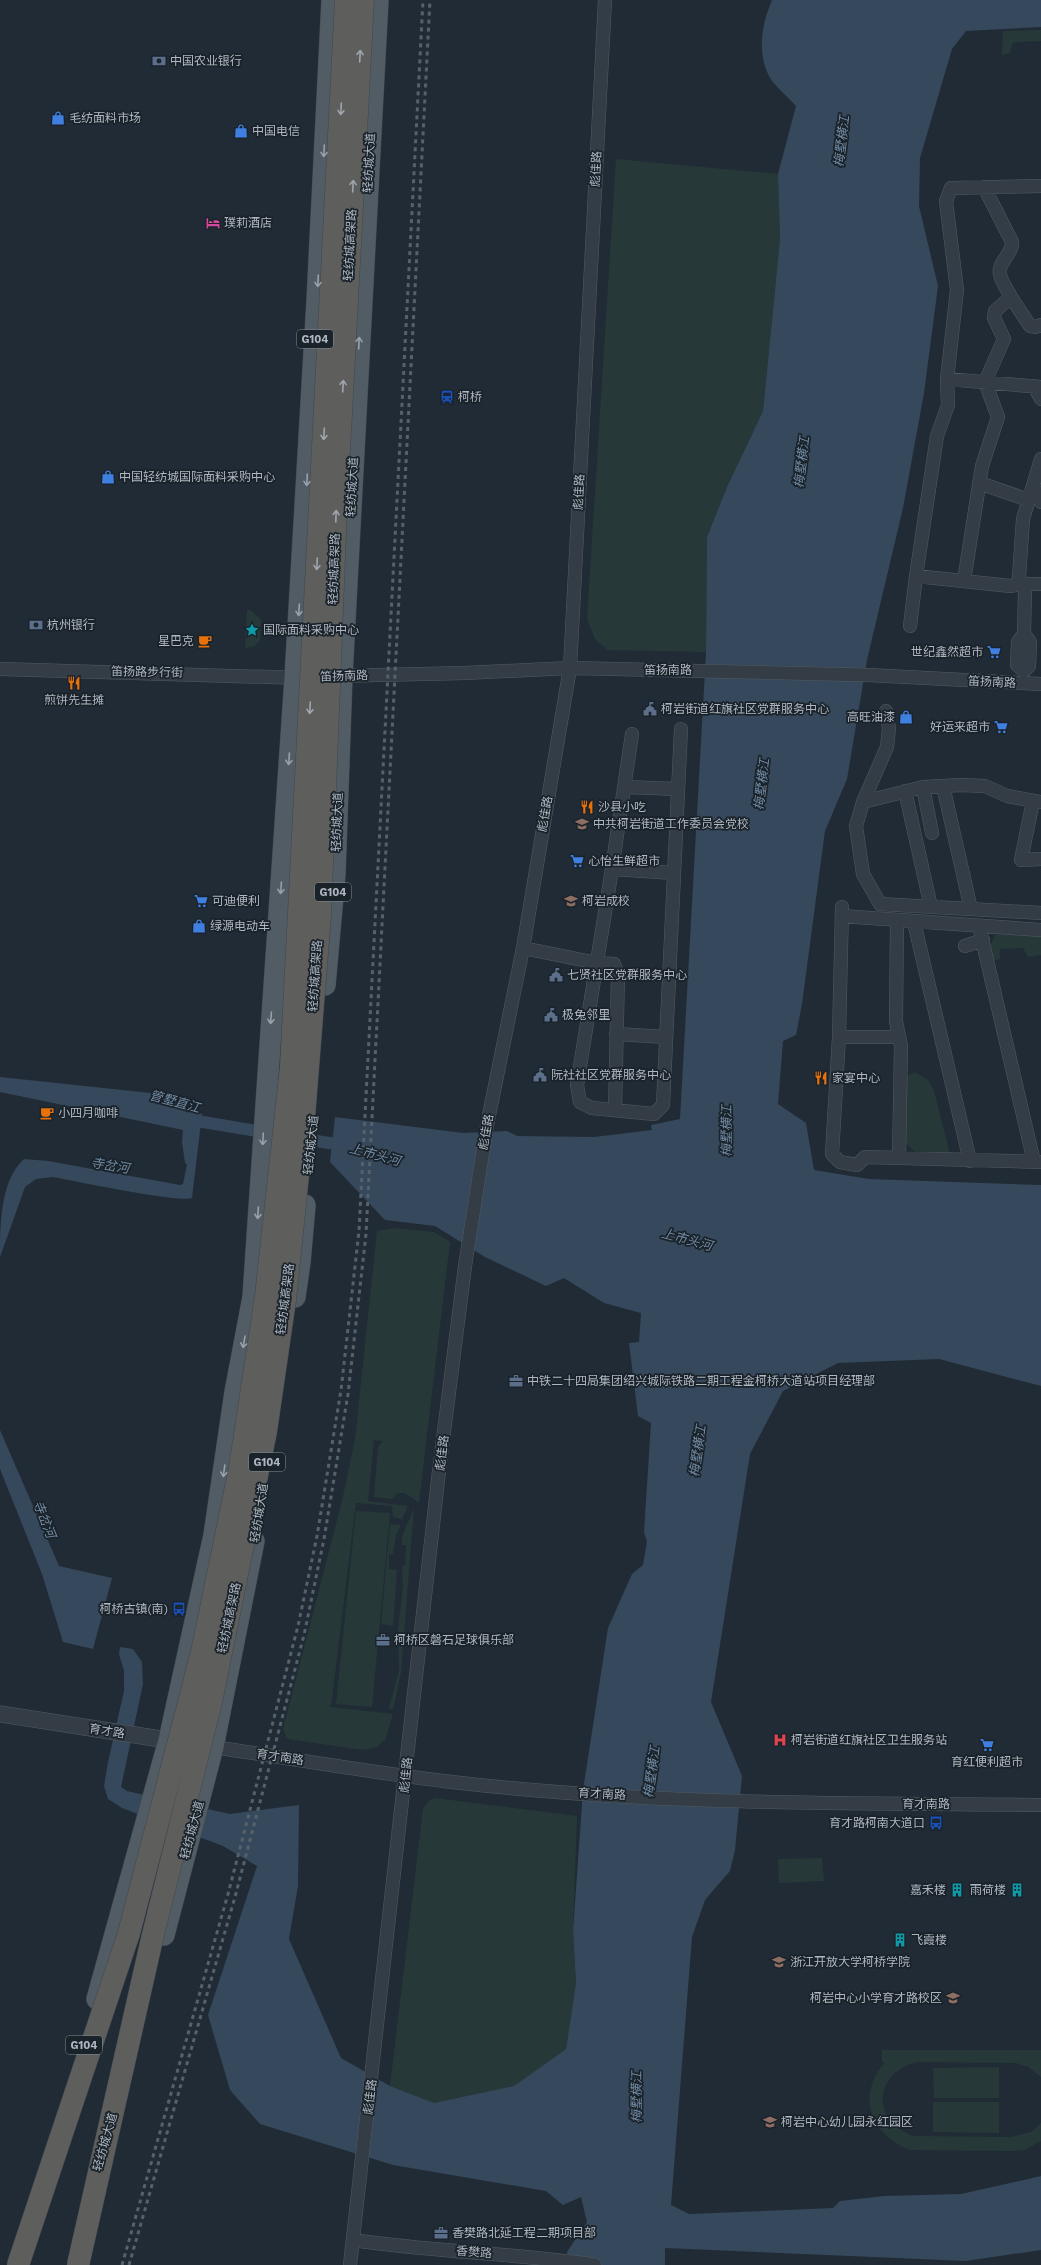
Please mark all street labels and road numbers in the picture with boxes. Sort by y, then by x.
street label: 轻纺城大道 [360,133,378,193]
street label: 彪佳路 [588,151,604,187]
street label: 轻纺城高架路 [341,209,359,281]
road number: G104 [297,330,333,348]
street label: 轻纺城大道 [343,457,361,517]
street label: 彪佳路 [571,474,587,510]
street label: 轻纺城高架路 [326,533,342,605]
street label: 笛扬南路 [644,663,692,677]
street label: 笛扬路步行街 [111,664,183,680]
street label: 笛扬南路 [320,668,368,684]
street label: 笛扬南路 [968,674,1016,690]
street label: 轻纺城大道 [329,792,345,852]
street label: 彪佳路 [535,795,555,833]
road number: G104 [315,883,351,901]
street label: 轻纺城高架路 [306,940,324,1012]
street label: 彪佳路 [476,1113,496,1151]
street label: 轻纺城大道 [301,1114,321,1176]
street label: 轻纺城高架路 [274,1262,296,1336]
street label: 彪佳路 [433,1434,451,1472]
road number: G104 [249,1453,285,1471]
street label: 轻纺城大道 [247,1482,271,1544]
street label: 轻纺城高架路 [215,1581,243,1655]
street label: 育才路 [88,1721,126,1741]
street label: 育才南路 [255,1747,305,1767]
street label: 彪佳路 [397,1756,415,1794]
street label: 育才南路 [578,1786,626,1802]
street label: 育才南路 [902,1797,950,1811]
street label: 轻纺城大道 [177,1799,207,1861]
road number: G104 [66,2036,102,2054]
street label: 彪佳路 [361,2078,379,2116]
street label: 轻纺城大道 [90,2111,120,2173]
street label: 香樊路 [455,2243,493,2261]

